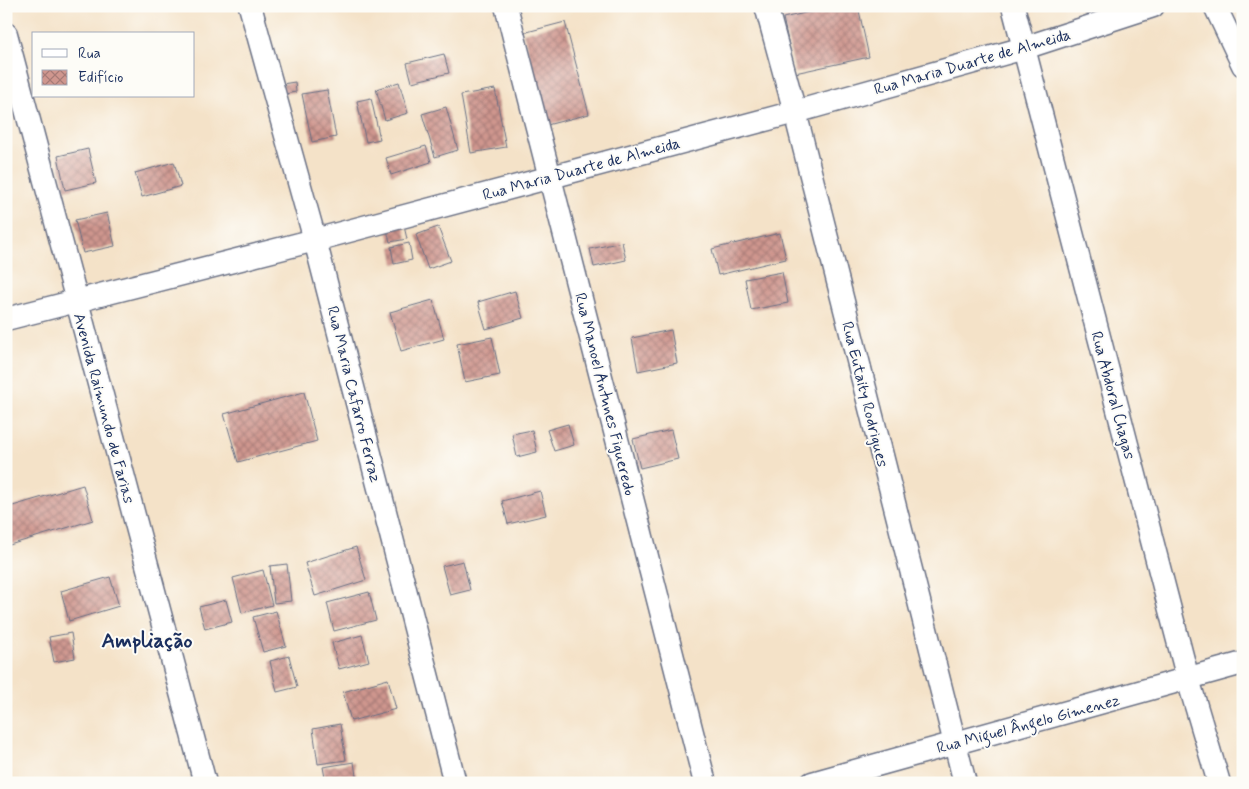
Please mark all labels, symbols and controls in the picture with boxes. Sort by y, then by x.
street label: Rua Maria Duarte de Almeida [872,24,1073,101]
legend [32,32,195,98]
text: Rua [78,44,101,64]
text: Edifício [78,68,123,88]
street label: Rua Maria Duarte de Almeida [480,133,683,206]
street label: Rua Manoel Antunes Figueredo [569,291,640,498]
street label: Rua Maria Cafarro Ferraz [321,304,386,485]
street label: Avenida Raimundo de Farias [68,311,139,506]
street label: Rua Eutaity Rodrigues [836,319,893,469]
street label: Rua Abdoral Chagas [1085,329,1140,462]
district label: Ampliação [102,627,193,655]
street label: Rua Miguel Ângelo Gimenez [934,690,1123,760]

